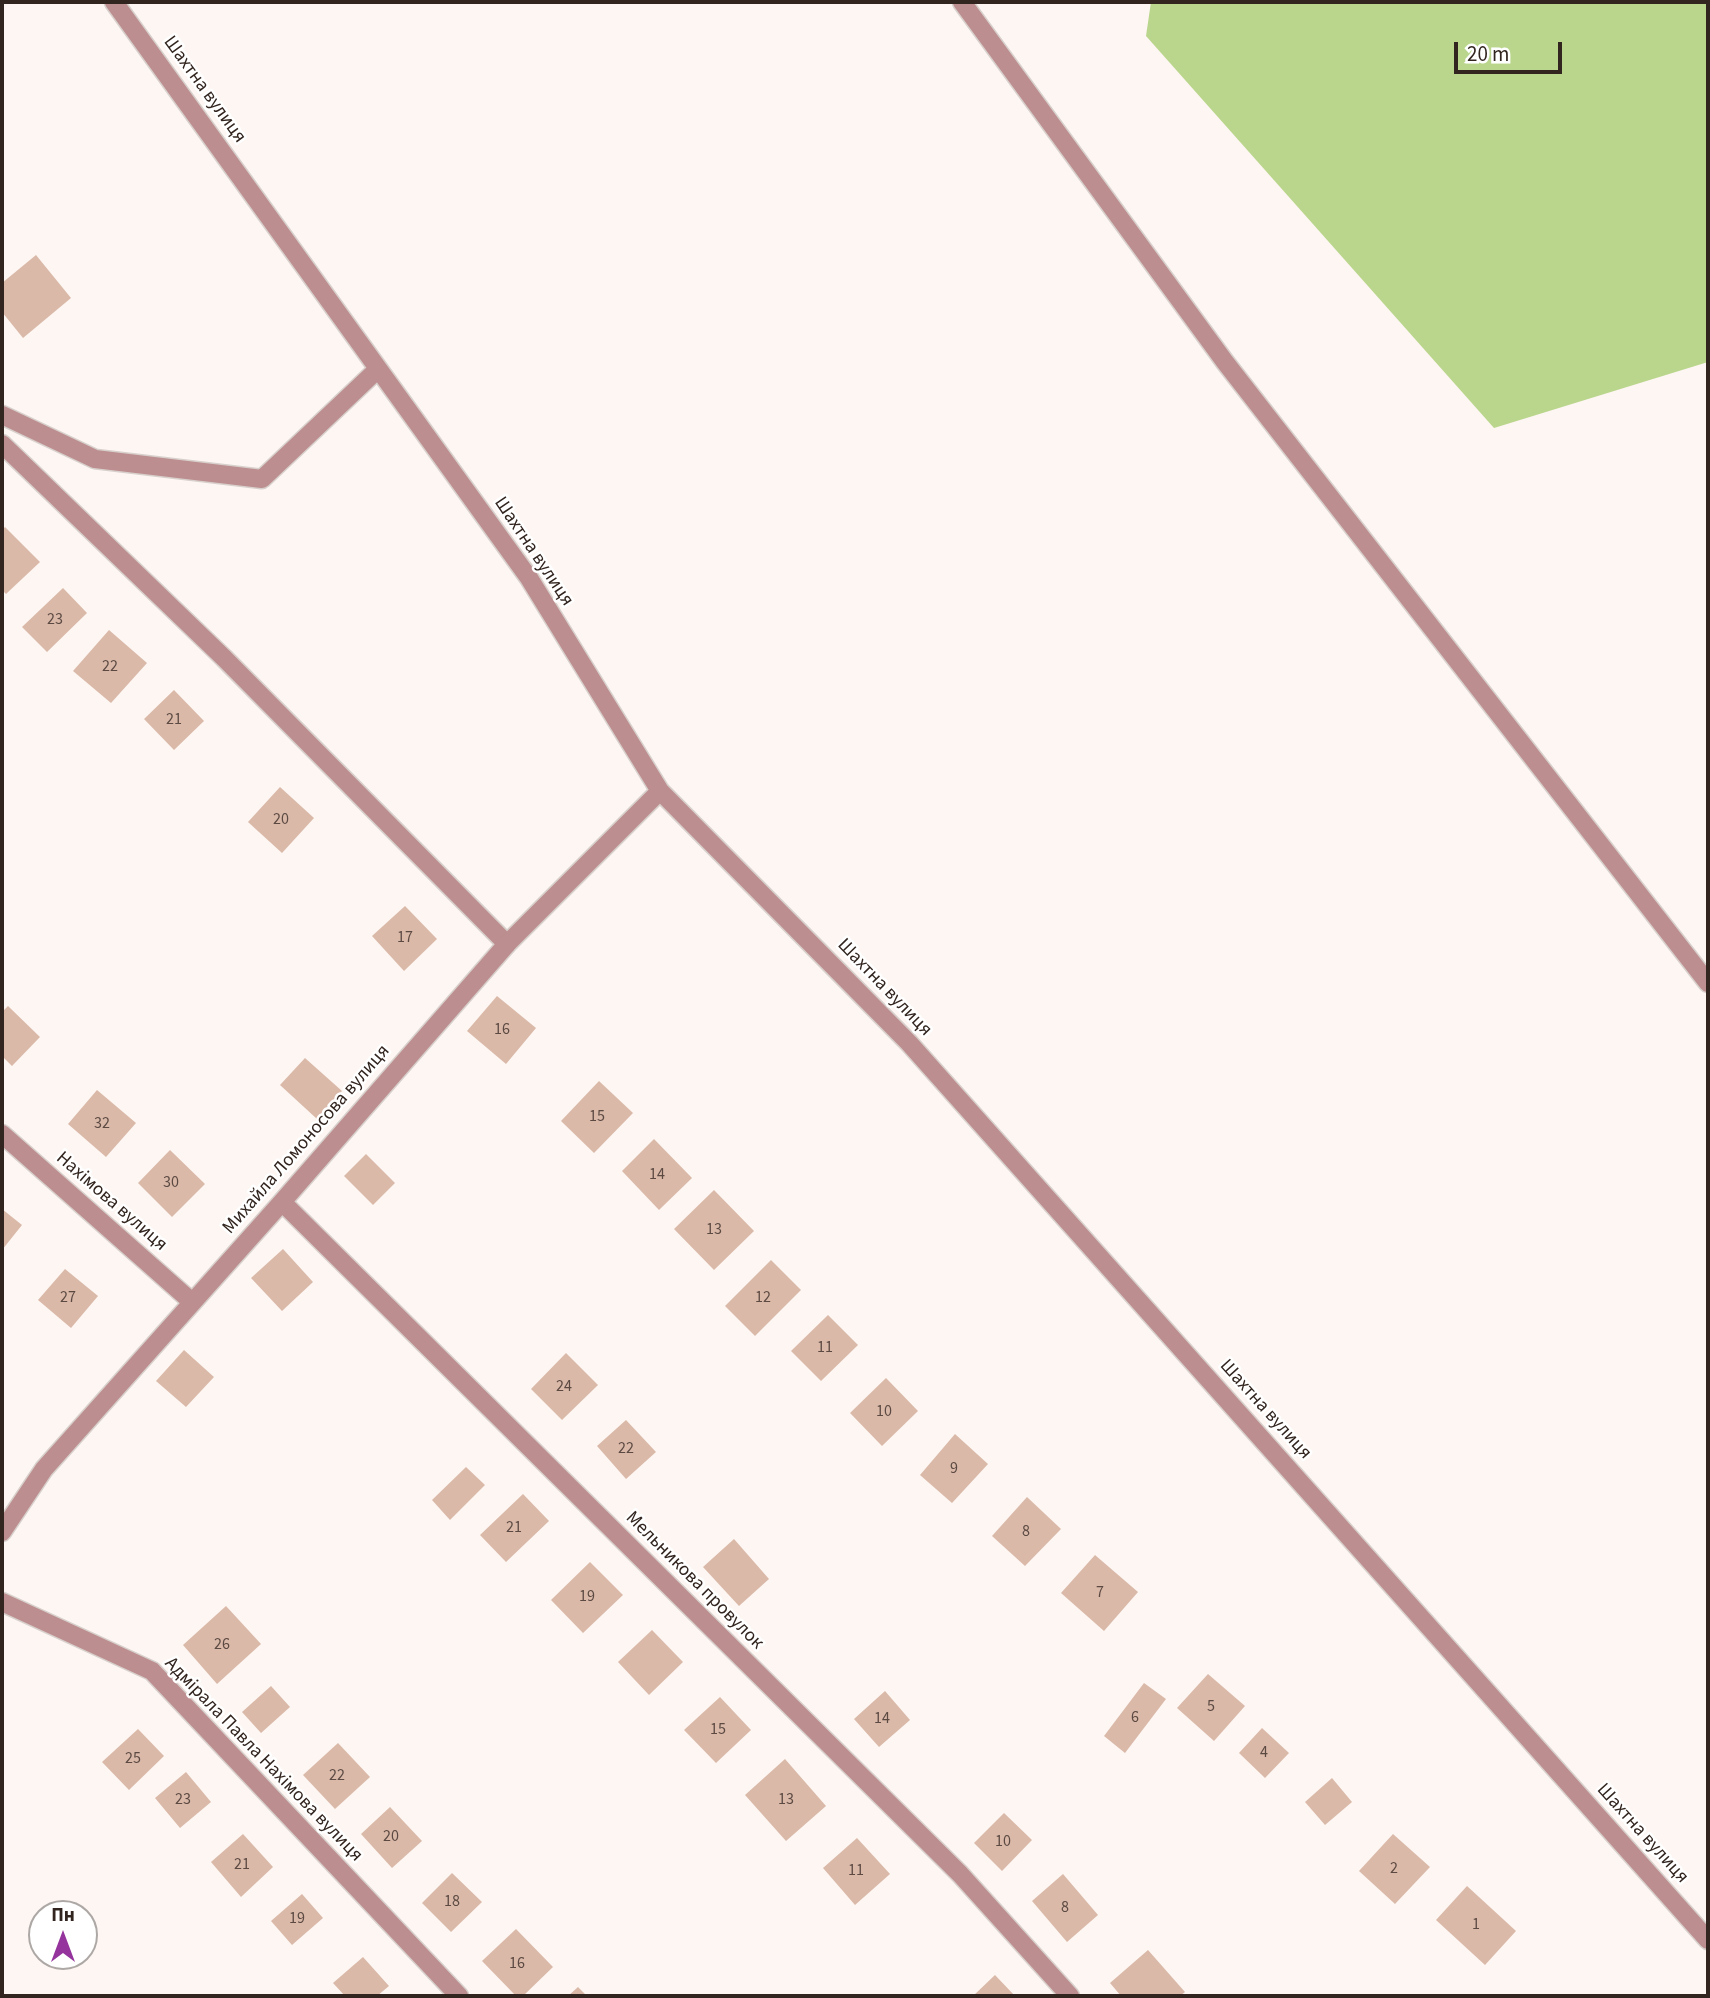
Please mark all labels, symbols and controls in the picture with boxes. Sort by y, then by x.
scale bar [1458,28,1566,72]
street label: Шахтна вулиця [158,32,250,148]
text: 20 m [1467,39,1509,69]
street label: Шахтна вулиця [488,493,578,611]
house number: 23 [47,610,63,630]
house number: 22 [102,657,118,677]
house number: 21 [166,710,182,730]
house number: 20 [273,810,289,830]
house number: 17 [397,928,413,948]
street label: Шахтна вулиця [832,935,936,1041]
house number: 16 [494,1020,510,1040]
street label: Михайла Ломоносова вулиця [219,1041,395,1239]
house number: 15 [589,1107,605,1127]
house number: 32 [94,1114,110,1134]
street label: Нахімова вулиця [51,1147,171,1257]
house number: 14 [649,1165,665,1185]
house number: 30 [163,1173,179,1193]
house number: 13 [706,1220,722,1240]
house number: 27 [60,1288,76,1308]
house number: 12 [755,1288,771,1308]
house number: 11 [817,1338,833,1358]
street label: Шахтна вулиця [1214,1355,1316,1465]
house number: 24 [556,1377,572,1397]
house number: 10 [876,1402,892,1422]
house number: 22 [618,1439,634,1459]
house number: 9 [950,1459,958,1479]
street label: Мельникова провулок [620,1507,768,1655]
house number: 21 [506,1518,522,1538]
house number: 8 [1022,1522,1030,1542]
house number: 7 [1096,1583,1104,1603]
house number: 19 [579,1587,595,1607]
house number: 26 [214,1635,230,1655]
street label: Адмірала Павла Нахімова вулиця [159,1653,367,1867]
house number: 5 [1207,1697,1215,1717]
house number: 6 [1131,1708,1139,1728]
house number: 14 [874,1709,890,1729]
house number: 15 [710,1720,726,1740]
house number: 4 [1260,1743,1268,1763]
house number: 25 [125,1749,141,1769]
house number: 22 [329,1766,345,1786]
street label: Шахтна вулиця [1591,1779,1693,1889]
house number: 23 [175,1790,191,1810]
house number: 13 [778,1790,794,1810]
house number: 20 [383,1827,399,1847]
house number: 10 [995,1832,1011,1852]
house number: 21 [234,1855,250,1875]
house number: 2 [1390,1859,1398,1879]
house number: 11 [848,1861,864,1881]
house number: 18 [444,1892,460,1912]
house number: 8 [1061,1898,1069,1918]
north arrow [28,1900,98,1970]
text: Пн [51,1902,75,1929]
house number: 19 [289,1909,305,1929]
house number: 1 [1472,1915,1480,1935]
house number: 16 [509,1954,525,1974]

